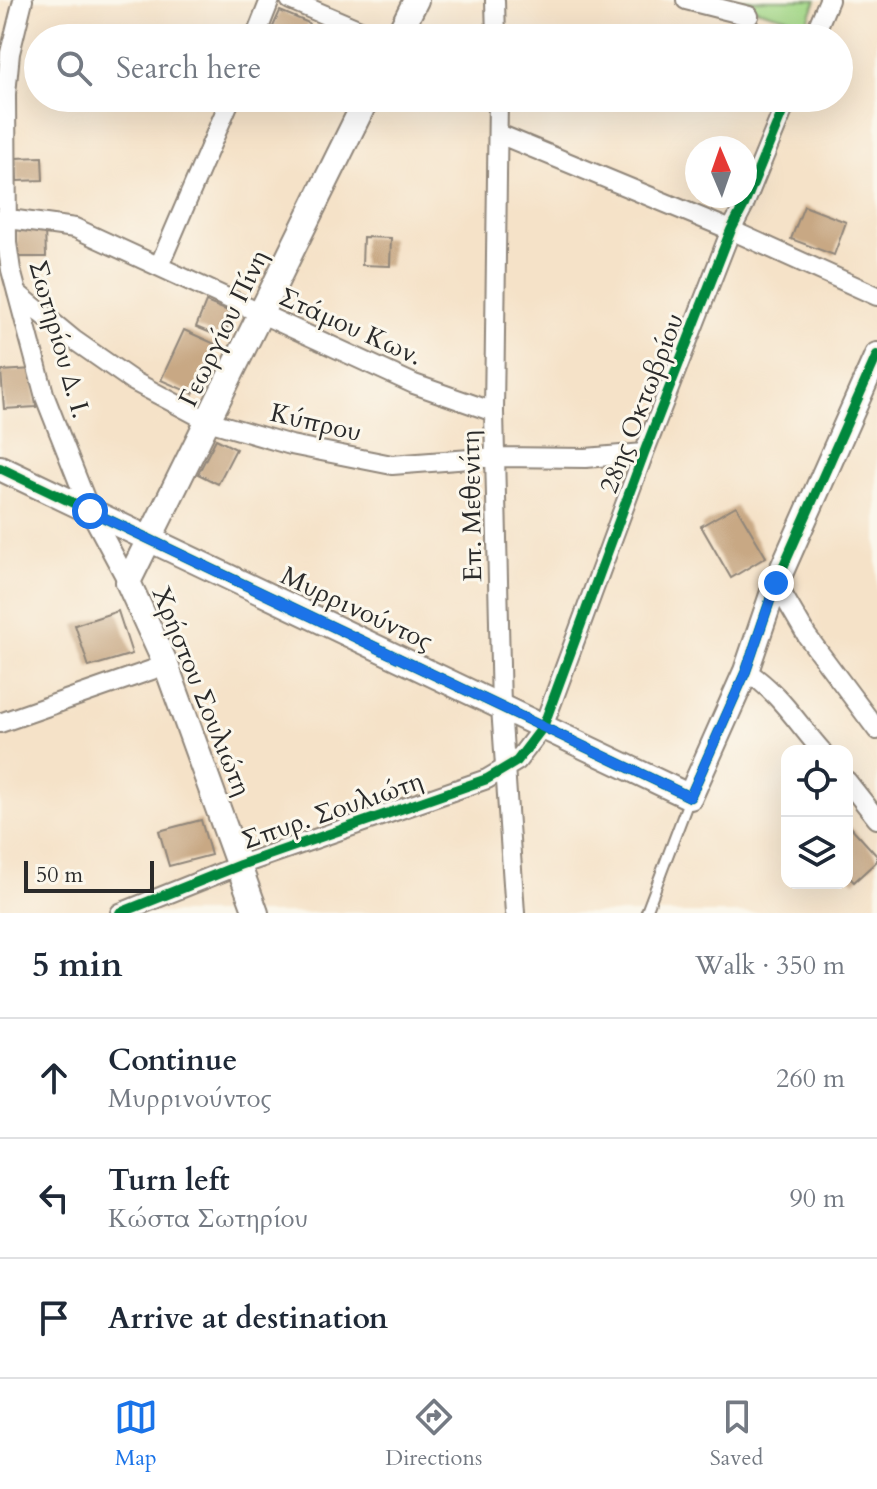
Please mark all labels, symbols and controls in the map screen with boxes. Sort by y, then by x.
search box [24,24,853,112]
icon: search [52,46,96,90]
text: Search here [116,48,261,89]
north arrow [685,136,757,208]
street label: Γεωργίου Πίνη [170,244,277,412]
street label: Σωτηρίου Δ. Ι. [20,256,99,422]
street label: Στάμου Κων. [274,279,428,374]
street label: 28ης Οκτωβρίου [591,308,692,498]
street label: Κύπρου [267,395,365,450]
street label: Επ. Μεθενίτη [453,430,490,582]
route start [72,493,108,529]
street label: Μυρρινούντος [275,558,438,659]
route end [758,565,794,601]
street label: Χρήστου Σουλιώτη [144,581,259,801]
map controls [781,745,853,889]
button: locate [781,745,853,817]
street label: Σπυρ. Σουλιώτη [237,763,427,858]
button: layers [781,817,853,889]
scale bar [24,857,154,893]
text: 50 m [36,860,83,890]
text: 5 min [32,942,123,988]
text: Walk · 350 m [695,948,845,983]
text: Continue [108,1040,237,1081]
icon: ahead [32,1056,76,1100]
text: 260 m [776,1061,845,1096]
text: Μυρρινούντος [108,1081,272,1116]
text: Turn left [108,1160,230,1201]
icon: left [32,1176,76,1220]
text: 90 m [789,1181,845,1216]
text: Κώστα Σωτηρίου [108,1201,308,1236]
icon: arrive [32,1296,76,1340]
text: Arrive at destination [108,1298,388,1339]
tab: Map [114,1395,158,1473]
tab: Directions [385,1395,482,1473]
tab: Saved [710,1395,763,1473]

